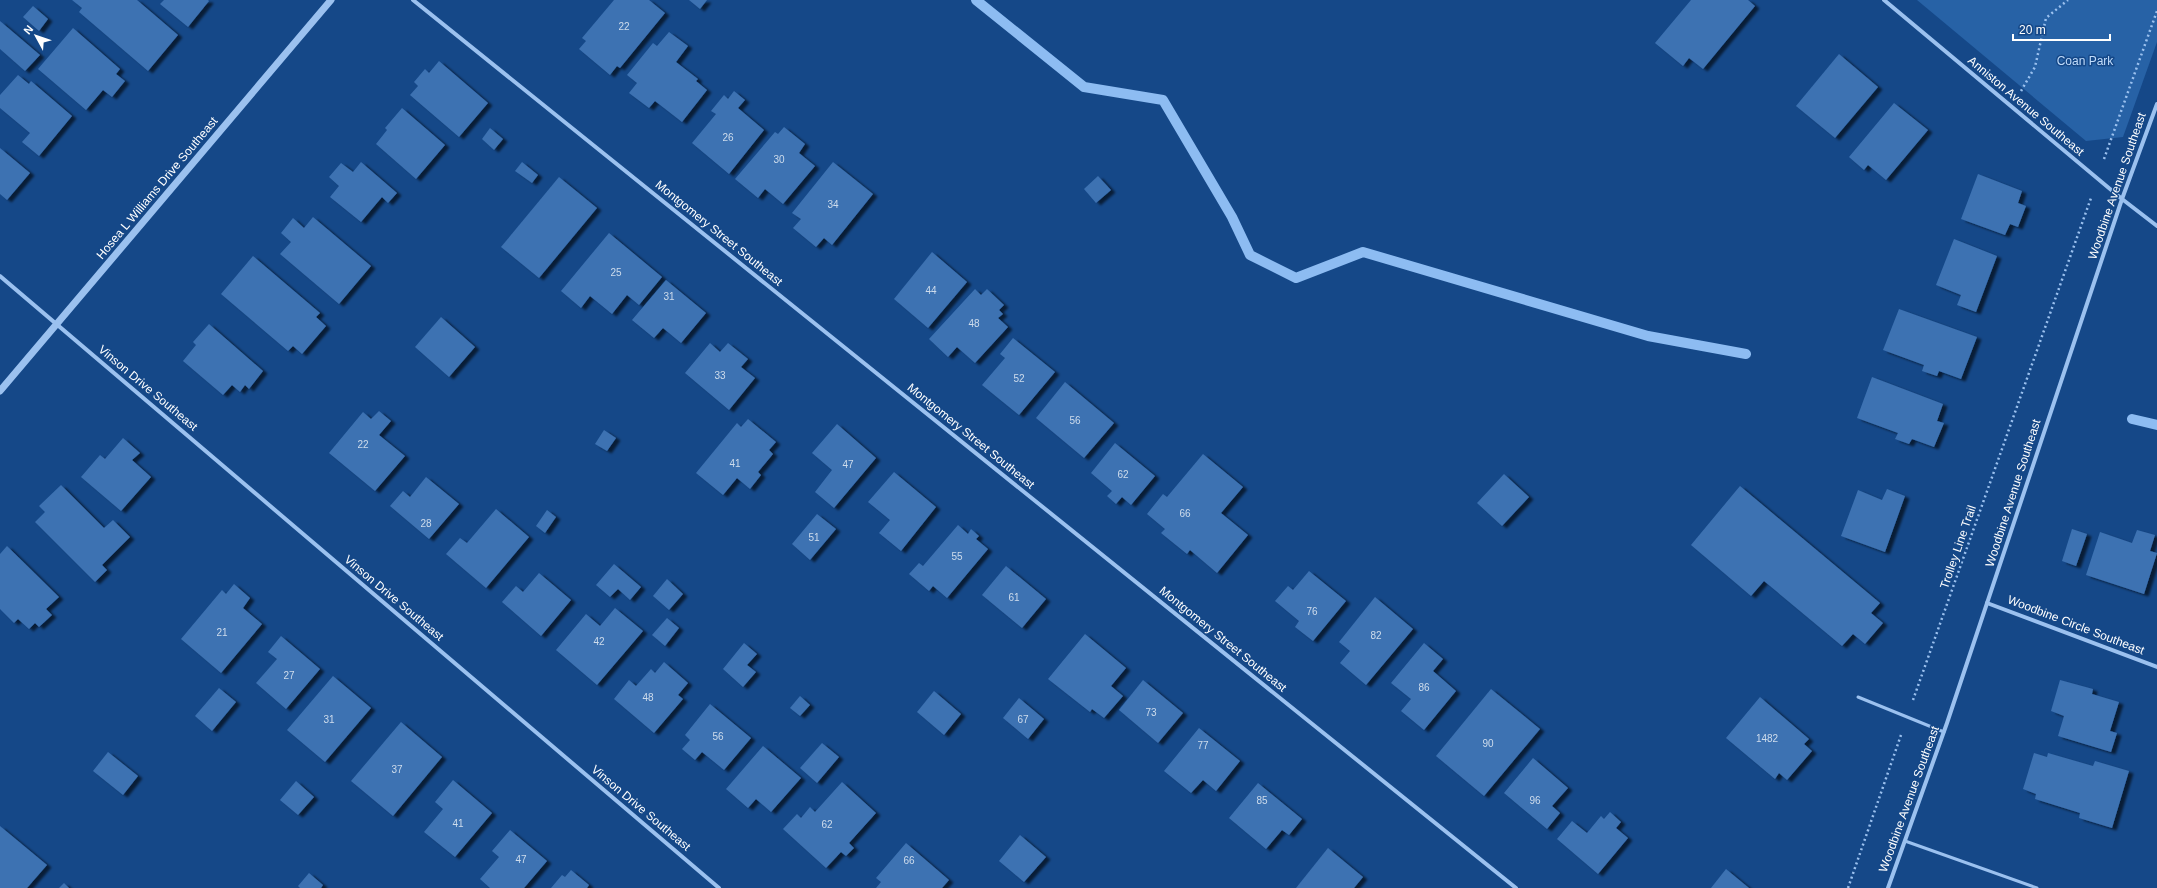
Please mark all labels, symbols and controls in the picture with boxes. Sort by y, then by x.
north arrow [16,16,56,56]
scale bar [2013,16,2110,42]
house number: 22 [618,21,630,32]
text: N [21,23,36,36]
text: 20 m [2019,23,2046,37]
street label: Anniston Avenue Southeast [1965,53,2087,159]
park label: Coan Park [2057,54,2114,68]
street label: Woodbine Avenue Southeast [2085,110,2149,261]
street label: Hosea L Williams Drive Southeast [93,114,221,262]
house number: 26 [722,132,734,143]
house number: 30 [773,154,785,165]
street label: Montgomery Street Southeast [653,177,786,289]
house number: 34 [827,199,839,210]
house number: 25 [610,267,622,278]
house number: 44 [925,285,937,296]
house number: 31 [663,291,675,302]
house number: 48 [968,318,980,329]
street label: Vinson Drive Southeast [96,342,201,434]
house number: 33 [714,370,726,381]
house number: 52 [1013,373,1025,384]
street label: Montgomery Street Southeast [905,380,1038,492]
house number: 56 [1069,415,1081,426]
street label: Woodbine Avenue Southeast [1982,417,2044,569]
house number: 22 [357,439,369,450]
house number: 41 [729,458,741,469]
house number: 47 [842,459,854,470]
house number: 62 [1117,469,1129,480]
street label: Trolley Line Trail [1937,503,1979,591]
house number: 66 [1179,508,1191,519]
house number: 28 [420,518,432,529]
house number: 51 [808,532,820,543]
house number: 55 [951,551,963,562]
street label: Vinson Drive Southeast [342,552,447,644]
street label: Montgomery Street Southeast [1157,583,1290,695]
house number: 61 [1008,592,1020,603]
street label: Woodbine Circle Southeast [2006,592,2147,658]
house number: 76 [1306,606,1318,617]
house number: 21 [216,627,228,638]
house number: 82 [1370,630,1382,641]
house number: 42 [593,636,605,647]
house number: 27 [283,670,295,681]
house number: 86 [1418,682,1430,693]
house number: 48 [642,692,654,703]
house number: 73 [1145,707,1157,718]
house number: 31 [323,714,335,725]
house number: 67 [1017,714,1029,725]
street label: Woodbine Avenue Southeast [1876,723,1942,874]
house number: 56 [712,731,724,742]
house number: 1482 [1756,733,1779,744]
house number: 90 [1482,738,1494,749]
house number: 77 [1197,740,1209,751]
street label: Vinson Drive Southeast [589,762,694,854]
house number: 37 [391,764,403,775]
house number: 85 [1256,795,1268,806]
house number: 96 [1529,795,1541,806]
house number: 41 [452,818,464,829]
house number: 62 [821,819,833,830]
house number: 47 [515,854,527,865]
house number: 66 [903,855,915,866]

